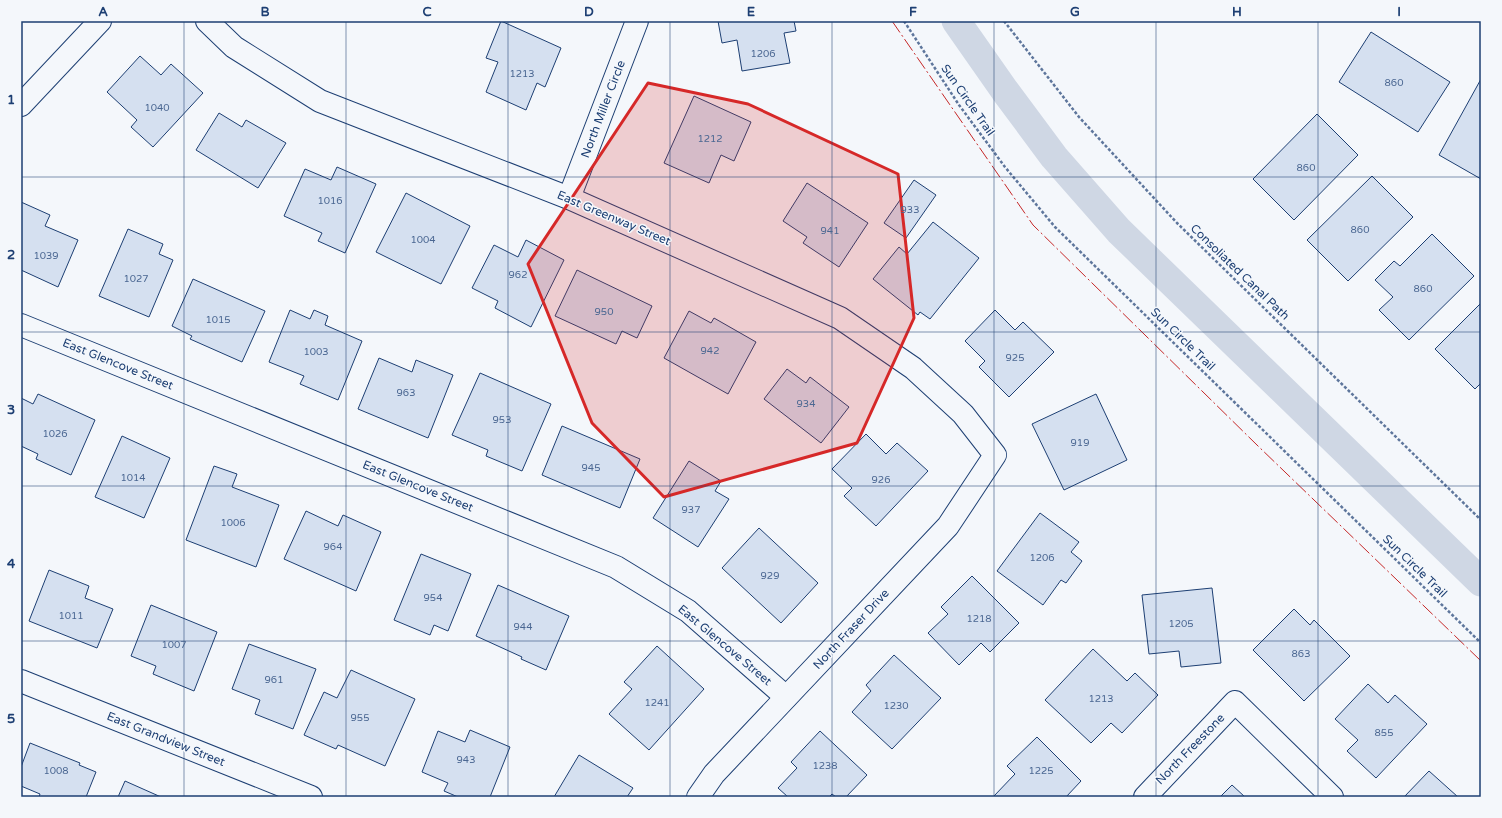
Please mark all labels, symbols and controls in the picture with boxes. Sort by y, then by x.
text: A [98,4,108,20]
text: B [260,4,270,20]
text: C [422,4,432,20]
text: D [584,4,594,20]
text: E [747,4,755,20]
text: F [909,4,917,20]
text: G [1070,4,1080,20]
text: H [1232,4,1242,20]
text: I [1397,4,1401,20]
house number: 1206 [750,48,776,60]
street label: North Miller Circle [578,58,628,160]
street label: Sun Circle Trail [938,62,998,138]
house number: 1213 [509,68,535,80]
house number: 860 [1385,77,1403,89]
text: 1 [7,92,15,108]
house number: 1040 [144,102,170,114]
house number: 1212 [697,133,723,145]
house number: 860 [1297,162,1315,174]
street label: East Greenway Street [555,188,673,248]
house number: 1016 [317,195,343,207]
house number: 933 [901,204,919,216]
street label: Consoliated Canal Path [1188,221,1292,323]
house number: 860 [1351,224,1369,236]
house number: 941 [821,225,839,237]
house number: 1004 [410,234,436,246]
text: 2 [7,247,15,263]
house number: 1039 [33,250,59,262]
house number: 962 [509,269,527,281]
house number: 1027 [123,273,149,285]
house number: 860 [1414,283,1432,295]
street label: Sun Circle Trail [1148,305,1218,373]
house number: 950 [595,306,613,318]
house number: 1015 [205,314,231,326]
street label: East Glencove Street [61,335,176,393]
house number: 942 [701,345,719,357]
house number: 1003 [303,346,329,358]
house number: 925 [1006,352,1024,364]
house number: 963 [397,387,415,399]
house number: 934 [797,398,815,410]
text: 3 [7,402,15,418]
house number: 953 [493,414,511,426]
house number: 1026 [42,428,68,440]
house number: 919 [1071,437,1089,449]
street label: East Glencove Street [361,457,476,515]
house number: 945 [582,462,600,474]
house number: 1014 [120,472,146,484]
house number: 926 [872,474,890,486]
house number: 937 [682,504,700,516]
house number: 1006 [220,517,246,529]
street label: Sun Circle Trail [1380,532,1450,600]
house number: 964 [324,541,342,553]
house number: 1206 [1029,552,1055,564]
text: 4 [7,556,16,572]
house number: 929 [761,570,779,582]
street label: North Fraser Drive [810,586,892,672]
house number: 954 [424,592,442,604]
street label: East Glencove Street [675,602,775,689]
house number: 1011 [58,610,84,622]
house number: 1218 [966,613,992,625]
house number: 1205 [1168,618,1194,630]
house number: 944 [514,621,532,633]
house number: 1007 [161,639,187,651]
house number: 863 [1292,648,1310,660]
house number: 961 [265,674,283,686]
house number: 1213 [1088,693,1114,705]
house number: 1241 [644,697,670,709]
house number: 1230 [883,700,909,712]
street label: East Grandview Street [105,709,227,769]
text: 5 [7,711,15,727]
street label: North Freestone [1153,711,1227,787]
house number: 955 [351,712,369,724]
house number: 855 [1375,727,1393,739]
house number: 943 [457,754,475,766]
house number: 1238 [812,760,838,772]
house number: 1008 [43,765,69,777]
house number: 1225 [1028,765,1054,777]

